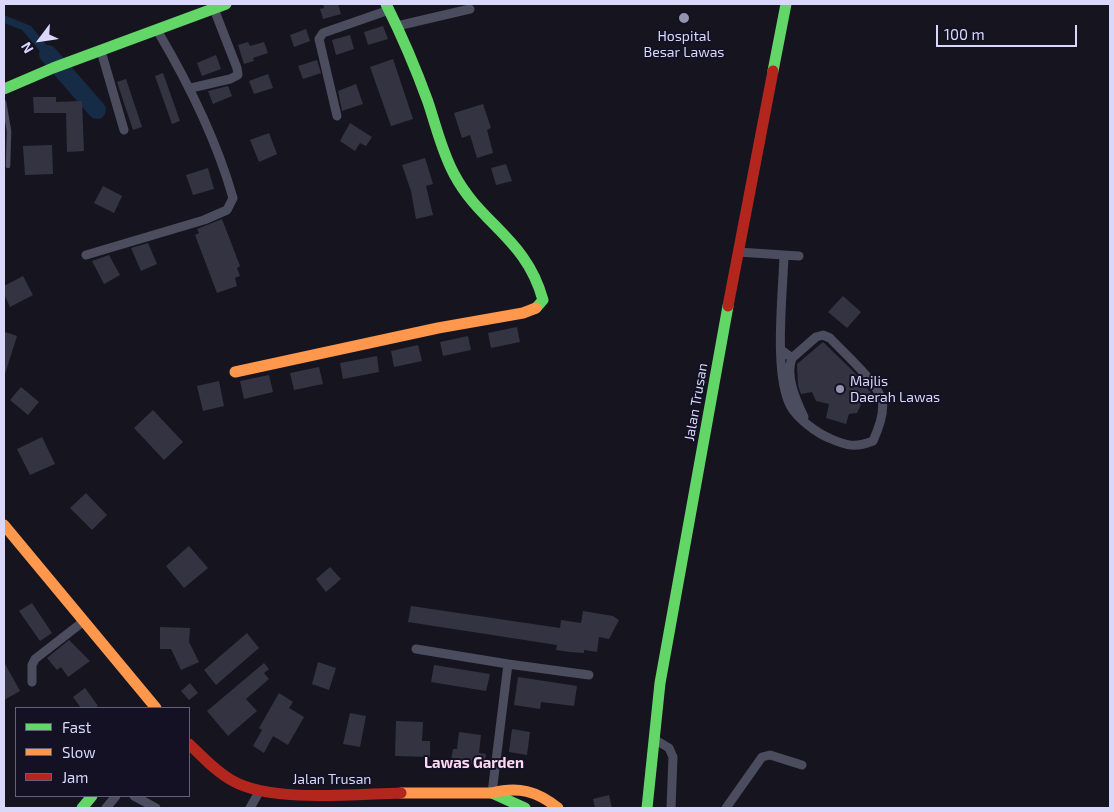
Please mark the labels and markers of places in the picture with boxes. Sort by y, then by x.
marker: Hospital Besar Lawas [677,11,691,25]
place label: Hospital Besar Lawas [644,28,724,60]
place label: Majlis Daerah Lawas [850,373,940,406]
marker: Majlis Daerah Lawas [834,383,846,395]

